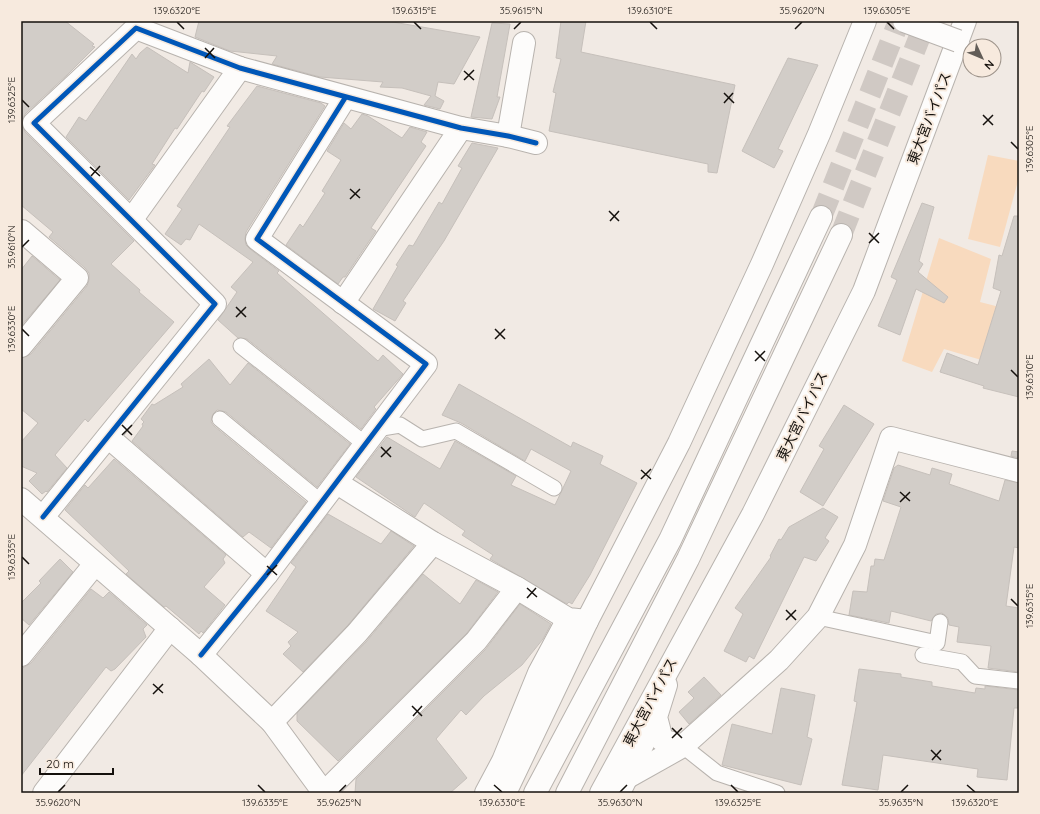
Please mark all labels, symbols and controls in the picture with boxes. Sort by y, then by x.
text: 139.6320°E [153,4,201,17]
text: 139.6315°E [392,4,437,17]
text: 35.9615°N [500,4,542,17]
text: 139.6310°E [627,4,673,17]
text: 35.9620°N [779,4,825,17]
text: 139.6305°E [864,4,911,17]
north arrow [962,38,1002,78]
text: N [981,57,997,73]
street label: 東大宮バイパス [903,69,955,167]
text: 139.6325°E [5,76,18,123]
text: 139.6305°E [1023,125,1036,172]
text: 35.9610°N [5,225,18,269]
text: 139.6330°E [5,305,18,352]
text: 139.6310°E [1023,354,1036,400]
street label: 東大宮バイパス [772,368,832,464]
text: 139.6335°E [5,534,18,580]
text: 139.6315°E [1023,583,1036,628]
street label: 東大宮バイパス [619,655,681,749]
scale bar [40,750,113,776]
text: 20 m [46,756,74,771]
text: 35.9620°N [35,796,81,809]
text: 139.6335°E [242,796,288,809]
text: 35.9625°N [317,796,361,809]
text: 139.6330°E [479,796,526,809]
text: 35.9630°N [598,796,643,809]
text: 139.6325°E [715,796,762,809]
text: 35.9635°N [879,796,923,809]
text: 139.6320°E [951,796,999,809]

